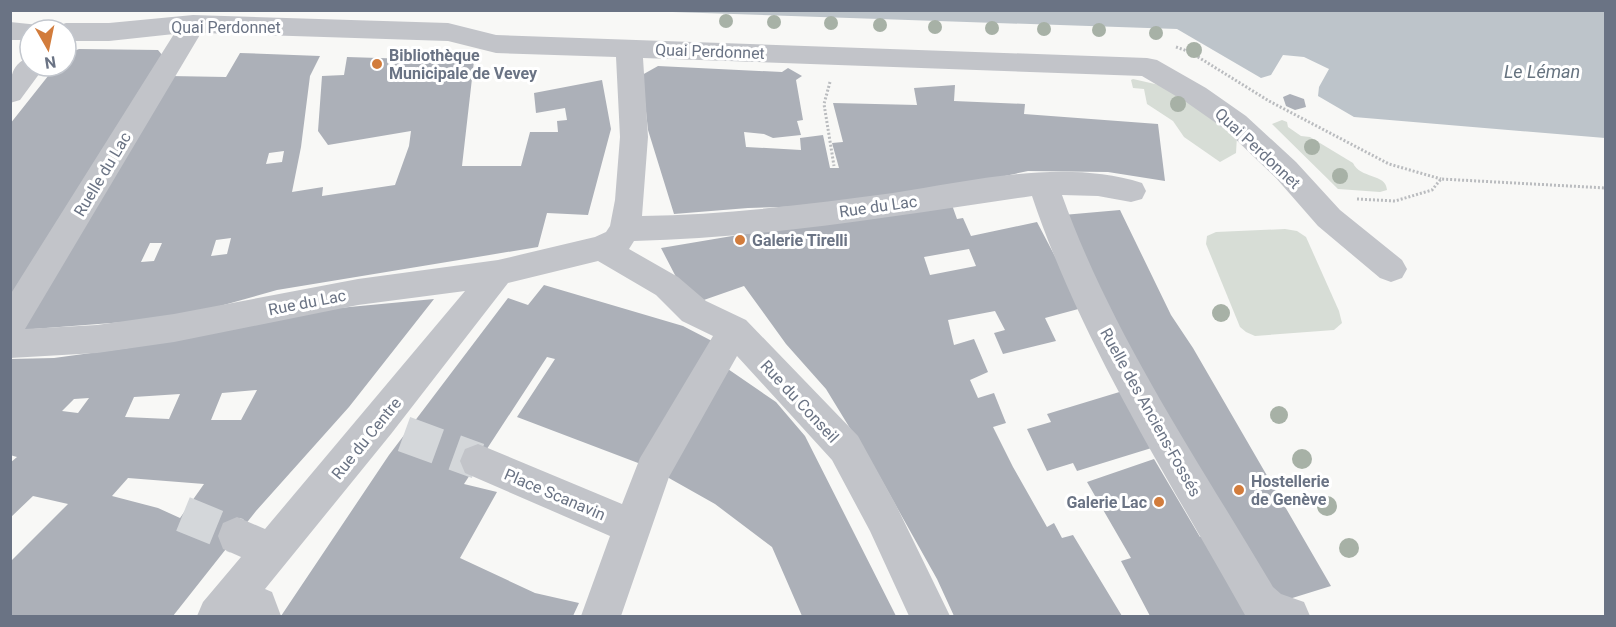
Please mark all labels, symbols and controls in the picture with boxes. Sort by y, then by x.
north arrow [18,18,78,78]
street label: Quai Perdonnet [171,18,281,37]
street label: Quai Perdonnet [655,40,765,63]
place label: Bibliothèque Municipale de Vevey [389,46,538,83]
text: N [43,52,57,73]
marker: Bibliothèque Municipale de Vevey [370,57,384,71]
water label: Le Léman [1504,61,1580,82]
street label: Quai Perdonnet [1211,104,1304,193]
street label: Ruelle du Lac [70,129,135,220]
street label: Rue du Lac [838,192,918,221]
place label: Galerie Tirelli [752,231,848,250]
marker: Galerie Tirelli [733,233,747,247]
street label: Rue du Lac [267,286,348,319]
street label: Ruelle des Anciens-Fossés [1096,325,1205,500]
street label: Rue du Conseil [757,356,843,447]
street label: Rue du Centre [328,394,405,483]
street label: Place Scanavin [501,465,608,524]
place label: Hostellerie de Genève [1251,472,1330,509]
marker: Hostellerie de Genève [1232,483,1246,497]
place label: Galerie Lac [1066,493,1147,512]
marker: Galerie Lac [1152,495,1166,509]

